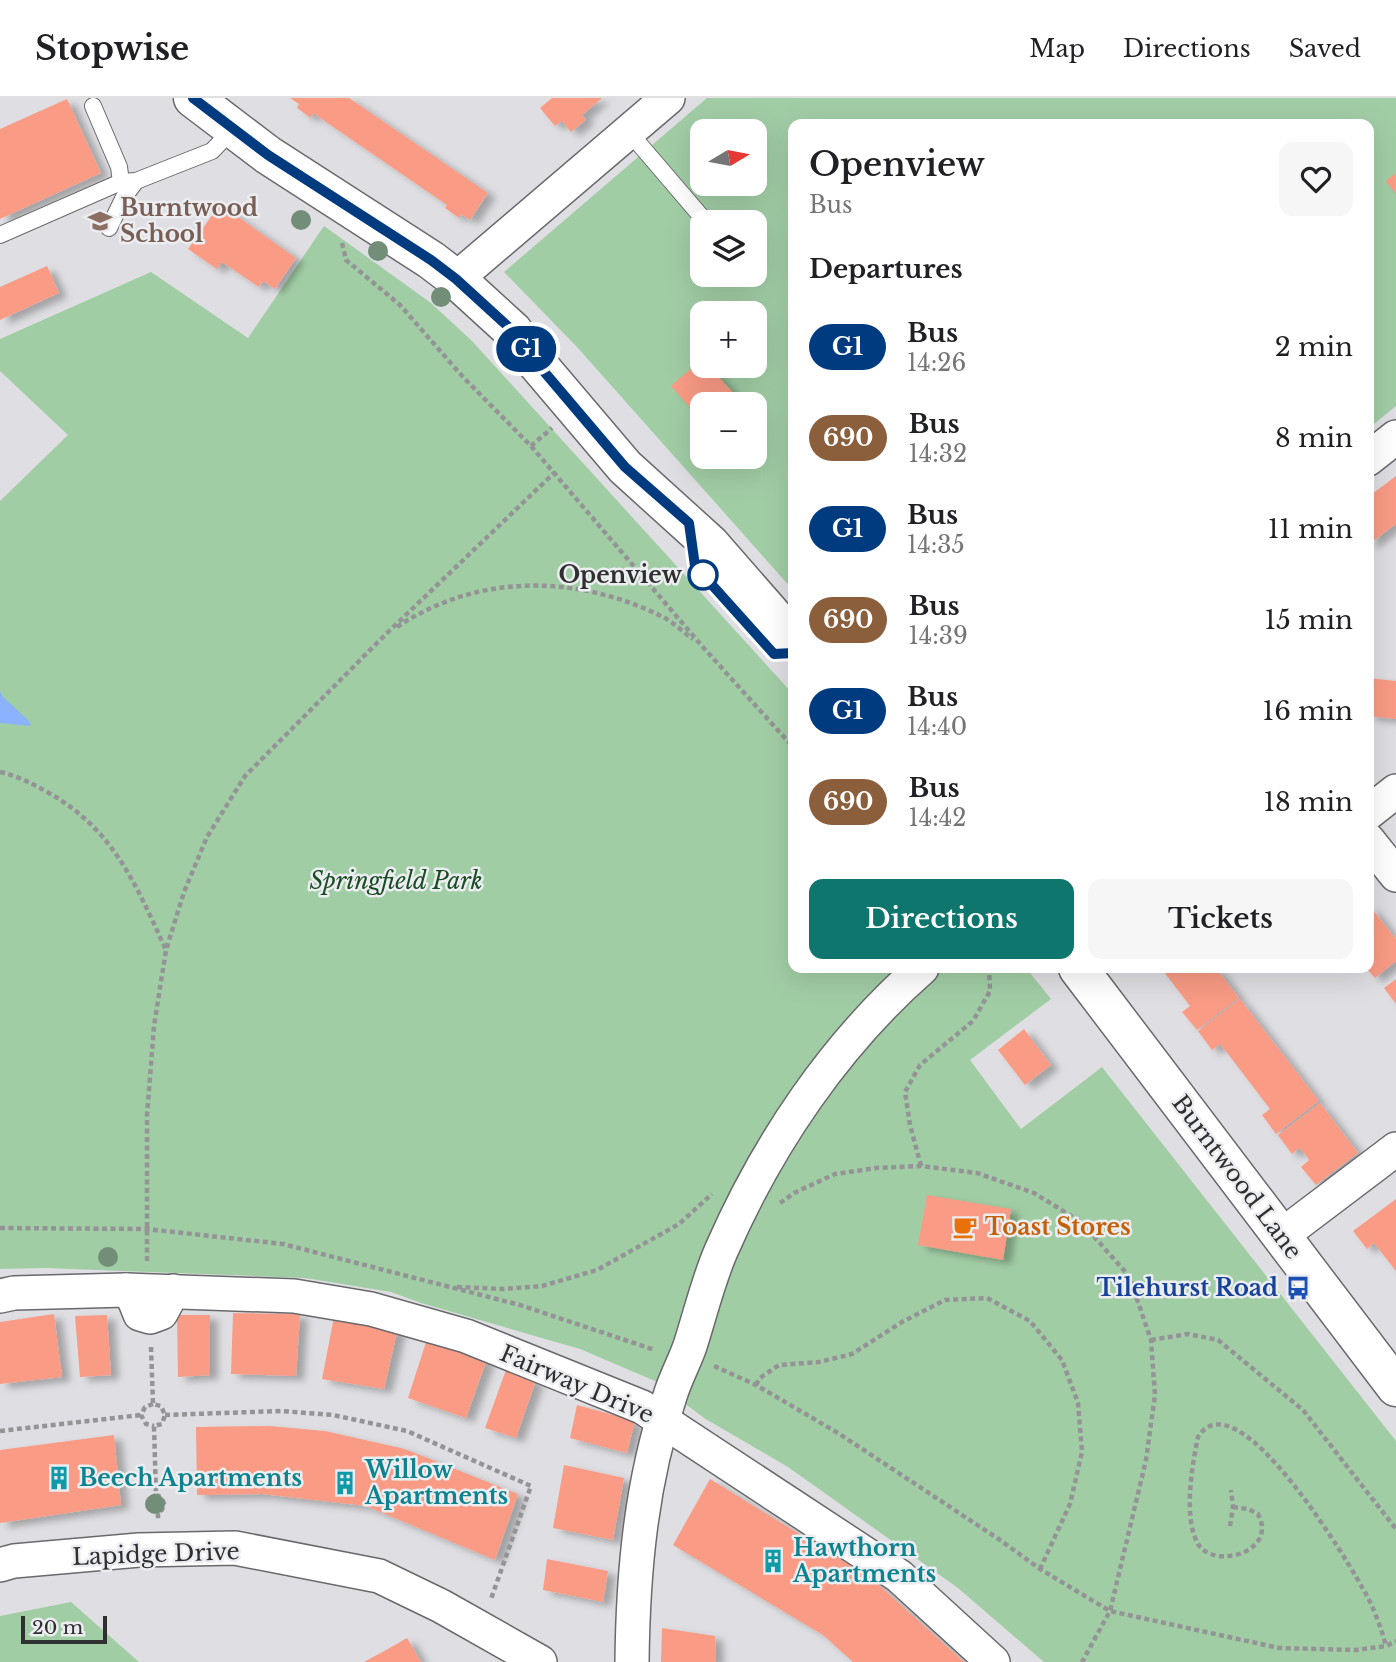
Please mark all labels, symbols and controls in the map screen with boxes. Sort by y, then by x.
text: Stopwise [35,28,189,69]
text: Map [1029,34,1085,63]
text: Directions [1123,34,1251,63]
text: Saved [1289,34,1361,63]
north arrow [690,119,766,196]
map controls [690,119,767,469]
button: heart [1279,142,1353,216]
text: Openview [809,144,985,185]
text: Bus [809,191,852,219]
place label: Burntwood School [120,194,258,248]
school or university icon: Burntwood School [86,207,114,235]
button: layers [690,210,767,287]
text: Departures [809,253,963,285]
button: + [690,301,767,378]
text: Bus [907,317,958,349]
line badge: G1 [494,326,558,372]
text: 2 min [1275,331,1353,363]
text: G1 [832,332,863,361]
text: G1 [510,334,542,363]
text: 14:26 [907,349,966,377]
button: − [690,392,767,469]
text: Bus [908,408,960,440]
text: 8 min [1275,422,1353,454]
text: 690 [823,423,873,452]
text: 14:32 [908,440,967,468]
text: Bus [907,499,958,531]
text: 11 min [1268,513,1353,545]
text: G1 [832,514,863,543]
text: 14:35 [907,531,965,559]
marker: Openview [688,560,718,590]
place label: Openview [558,561,682,589]
text: Bus [908,590,960,622]
text: 15 min [1264,604,1353,636]
text: 690 [823,605,873,634]
text: 14:39 [908,622,968,650]
text: Bus [907,681,958,713]
text: 16 min [1263,695,1353,727]
text: G1 [832,696,863,725]
text: 14:40 [907,713,967,741]
text: Bus [908,772,960,804]
text: 18 min [1264,786,1353,818]
text: 690 [823,787,873,816]
text: 14:42 [908,804,966,832]
park label: Springfield Park [309,867,483,895]
button: Directions [809,879,1074,959]
button: Tickets [1088,879,1353,959]
street label: Burntwood Lane [1166,1089,1308,1265]
cafe icon: Toast Stores [951,1213,979,1241]
place label: Toast Stores [985,1213,1131,1241]
place label: Tilehurst Road [1097,1274,1278,1302]
bus stop icon: Tilehurst Road [1284,1274,1312,1302]
street label: Fairway Drive [496,1339,658,1429]
place label: Willow Apartments [364,1456,508,1510]
building icon: Beech Apartments [45,1464,73,1492]
place label: Beech Apartments [79,1464,302,1492]
building icon: Willow Apartments [331,1469,359,1497]
place label: Hawthorn Apartments [792,1534,936,1588]
street label: Lapidge Drive [72,1537,240,1571]
building icon: Hawthorn Apartments [759,1547,787,1575]
scale bar [21,1613,107,1645]
text: 20 m [32,1616,83,1639]

